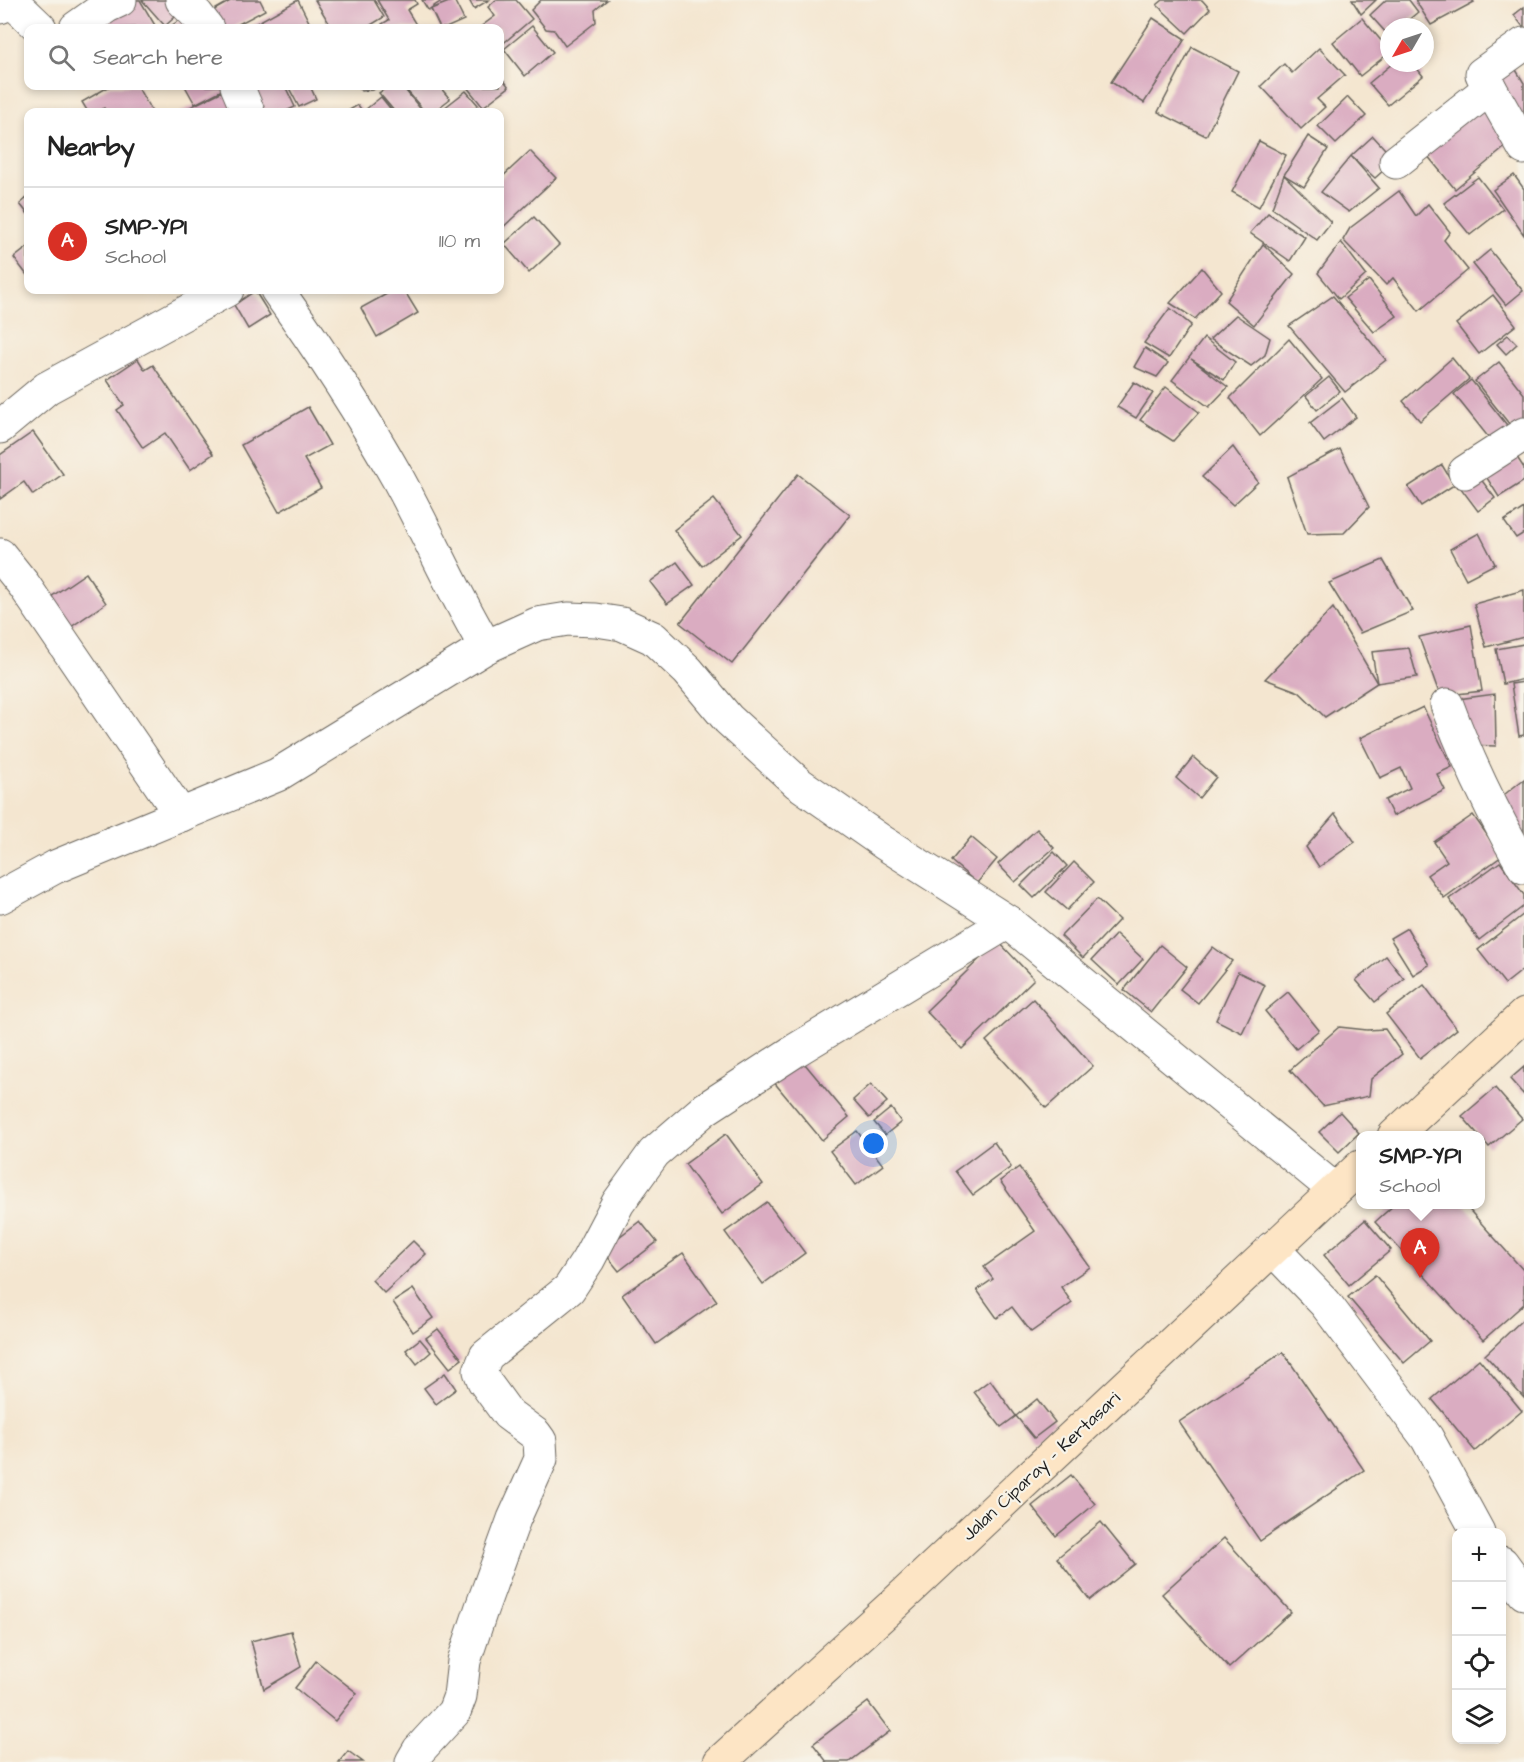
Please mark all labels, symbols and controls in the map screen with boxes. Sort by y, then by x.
north arrow [1380,18,1434,72]
search box [24,24,504,90]
icon: search [45,41,78,74]
text: Search here [93,42,223,73]
text: Nearby [48,129,135,165]
text: SMP-YPI [105,212,187,243]
text: A [61,227,74,255]
text: 110 m [439,227,480,255]
text: School [105,243,166,271]
your location [859,1129,888,1158]
popup [1356,1131,1485,1209]
text: SMP-YPI [1379,1141,1462,1172]
text: School [1379,1172,1440,1200]
pin: A [1400,1228,1440,1278]
street label: Jalan Ciparay - Kertasari [957,1386,1127,1547]
map controls [1452,1528,1506,1744]
button: + [1452,1528,1506,1582]
button: − [1452,1582,1506,1636]
button: locate [1452,1636,1506,1690]
button: layers [1452,1690,1506,1744]

